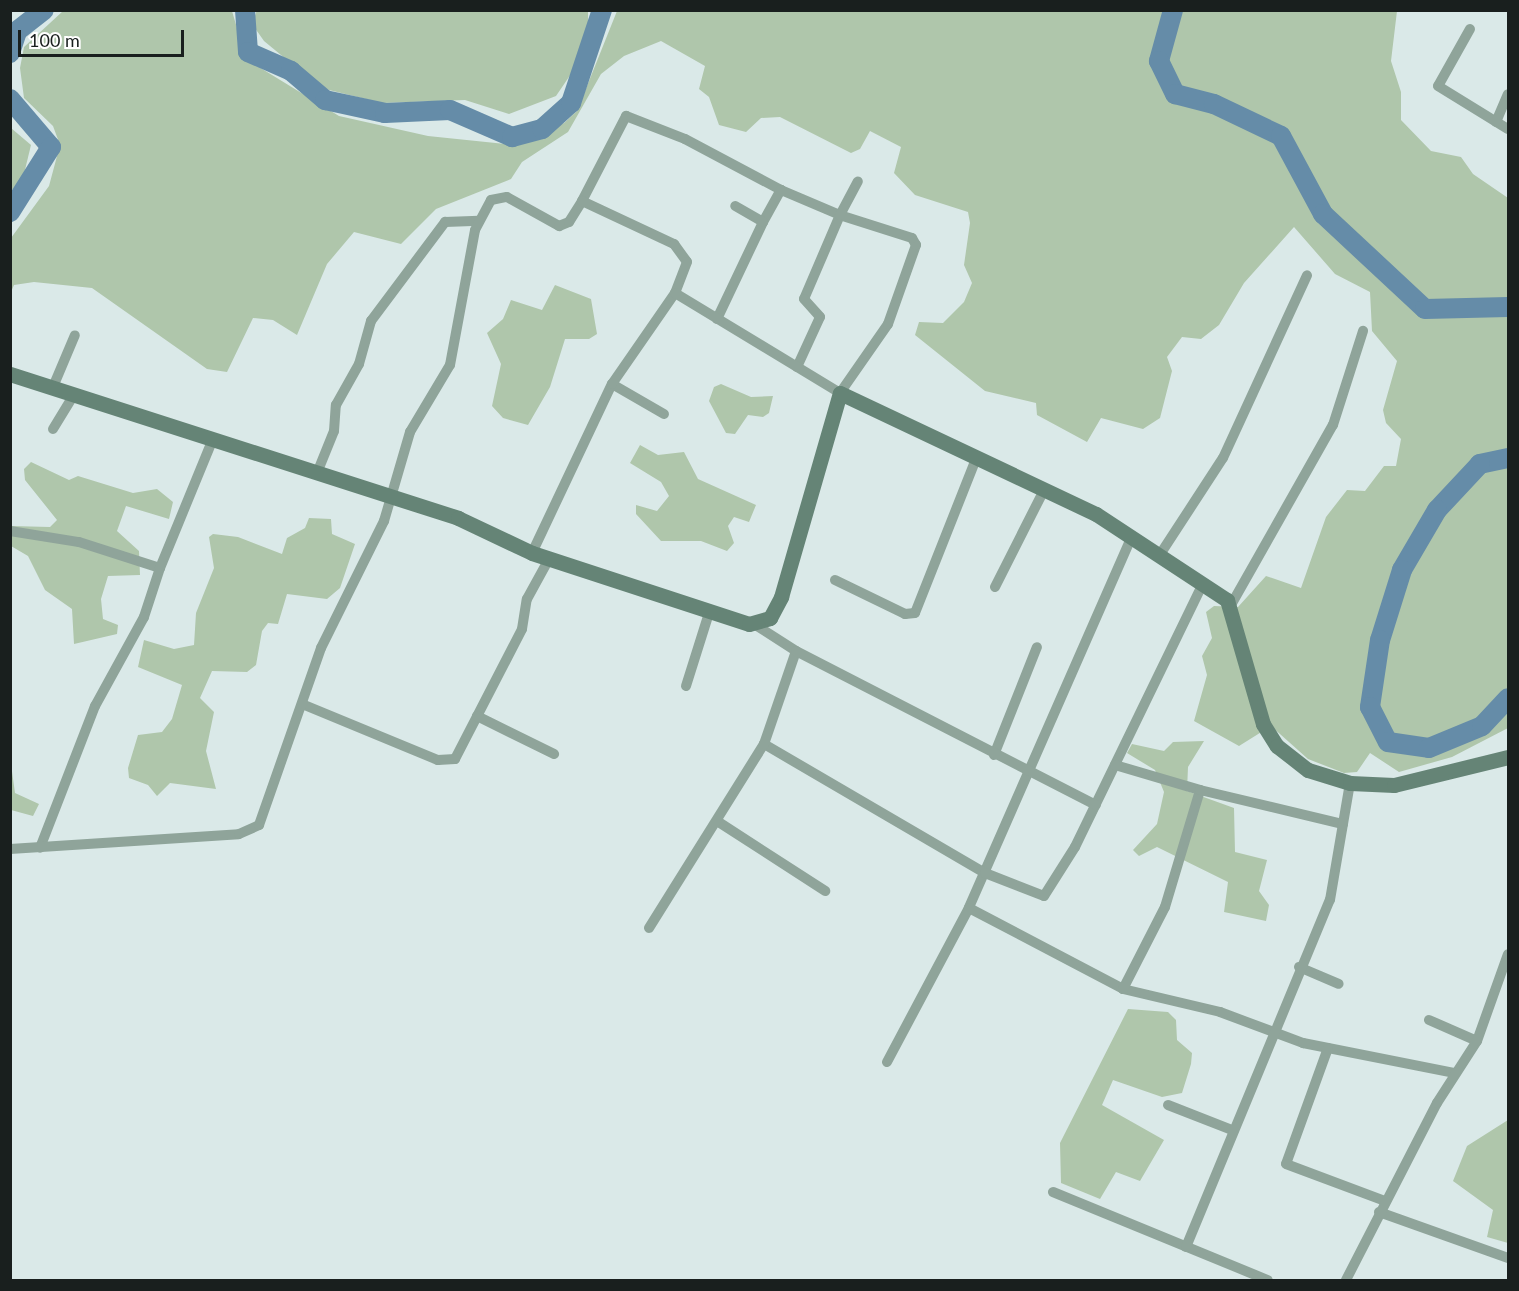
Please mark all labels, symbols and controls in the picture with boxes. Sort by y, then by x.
scale bar [21,18,188,56]
text: 100 m [29,29,80,51]

